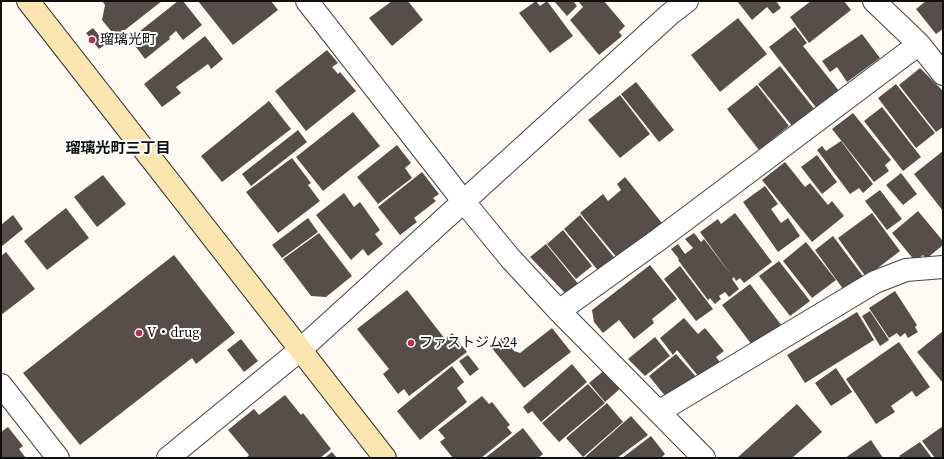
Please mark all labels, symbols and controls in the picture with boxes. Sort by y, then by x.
place label: 瑠璃光町 [100,32,156,48]
marker: 瑠璃光町 [87,35,97,45]
district label: 瑠璃光町三丁目 [66,140,170,158]
place label: V・drug [147,325,200,341]
marker: V・drug [134,328,144,338]
place label: ファストジム24 [419,335,517,351]
marker: ファストジム24 [406,338,416,348]

